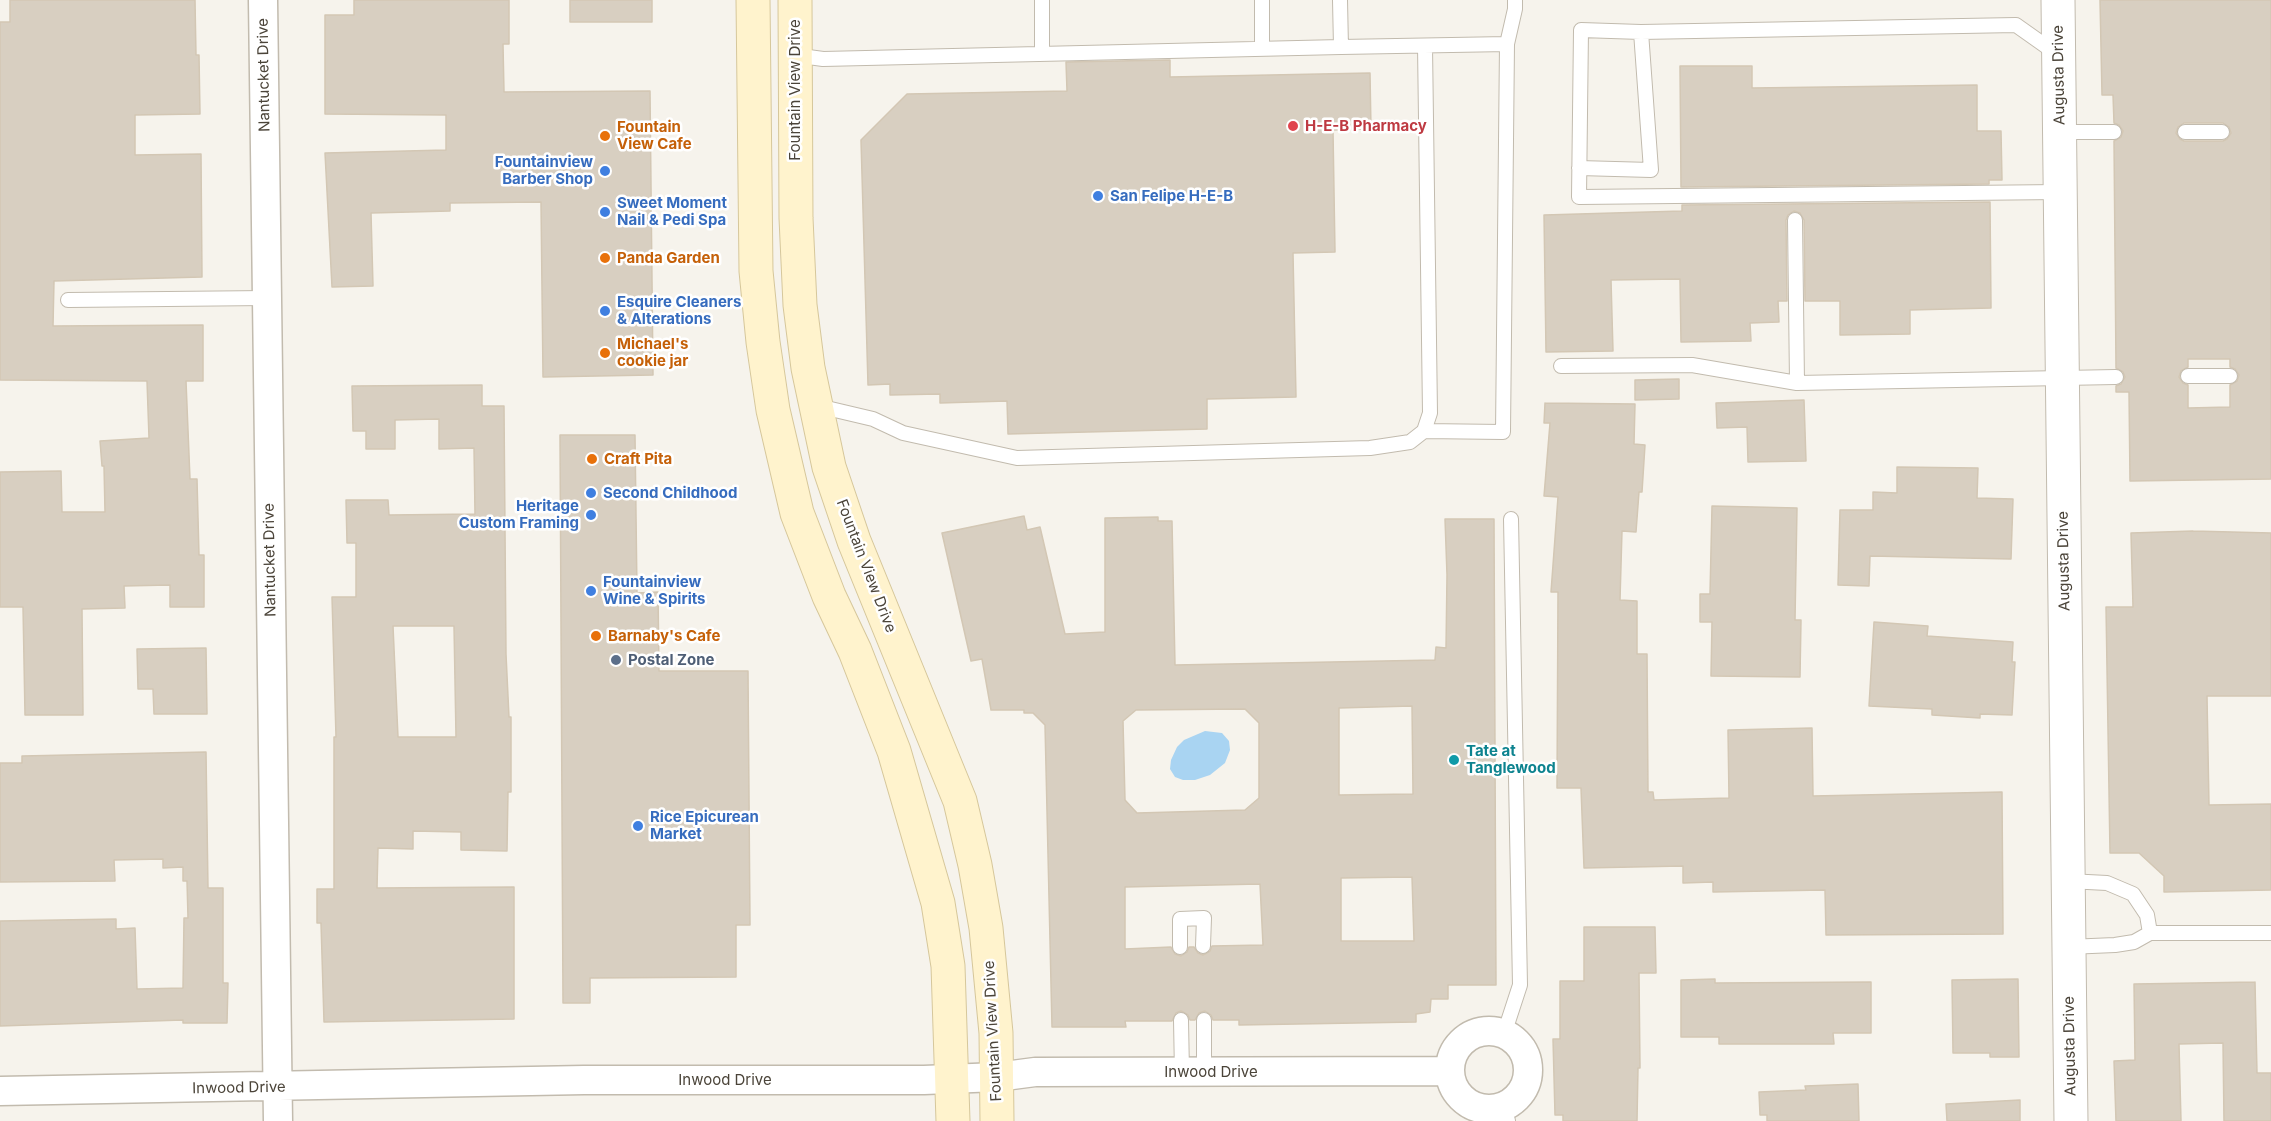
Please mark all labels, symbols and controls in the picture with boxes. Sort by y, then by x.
street label: Nantucket Drive [254,18,274,132]
street label: Fountain View Drive [786,19,804,161]
street label: Augusta Drive [2049,25,2069,125]
place label: H-E-B Pharmacy [1305,117,1427,135]
place label: Fountain View Cafe [617,118,692,153]
marker: H-E-B Pharmacy [1286,119,1300,133]
marker: Fountain View Cafe [598,129,612,143]
place label: Fountainview Barber Shop [495,153,593,188]
marker: Fountainview Barber Shop [598,164,612,178]
place label: San Felipe H-E-B [1110,187,1233,205]
marker: San Felipe H-E-B [1091,189,1105,203]
place label: Sweet Moment Nail & Pedi Spa [617,194,727,229]
marker: Sweet Moment Nail & Pedi Spa [598,205,612,219]
place label: Panda Garden [617,249,720,267]
marker: Panda Garden [598,251,612,265]
place label: Esquire Cleaners & Alterations [617,293,741,328]
marker: Esquire Cleaners & Alterations [598,304,612,318]
place label: Michael's cookie jar [617,335,688,370]
marker: Michael's cookie jar [598,346,612,360]
place label: Craft Pita [604,450,672,468]
marker: Craft Pita [585,452,599,466]
place label: Second Childhood [603,484,737,502]
marker: Second Childhood [584,486,598,500]
place label: Heritage Custom Framing [459,497,579,532]
street label: Fountain View Drive [832,497,900,635]
street label: Nantucket Drive [260,503,280,617]
marker: Heritage Custom Framing [584,508,598,522]
street label: Augusta Drive [2054,511,2074,611]
place label: Fountainview Wine & Spirits [603,573,705,608]
marker: Fountainview Wine & Spirits [584,584,598,598]
place label: Barnaby's Cafe [608,627,720,645]
marker: Barnaby's Cafe [589,629,603,643]
place label: Postal Zone [628,651,715,669]
marker: Postal Zone [609,653,623,667]
place label: Tate at Tanglewood [1466,742,1556,777]
marker: Tate at Tanglewood [1447,753,1461,767]
place label: Rice Epicurean Market [650,808,759,843]
marker: Rice Epicurean Market [631,819,645,833]
street label: Fountain View Drive [980,960,1006,1102]
street label: Augusta Drive [2060,996,2080,1096]
street label: Inwood Drive [1164,1063,1258,1081]
street label: Inwood Drive [678,1071,772,1089]
street label: Inwood Drive [192,1078,286,1098]

